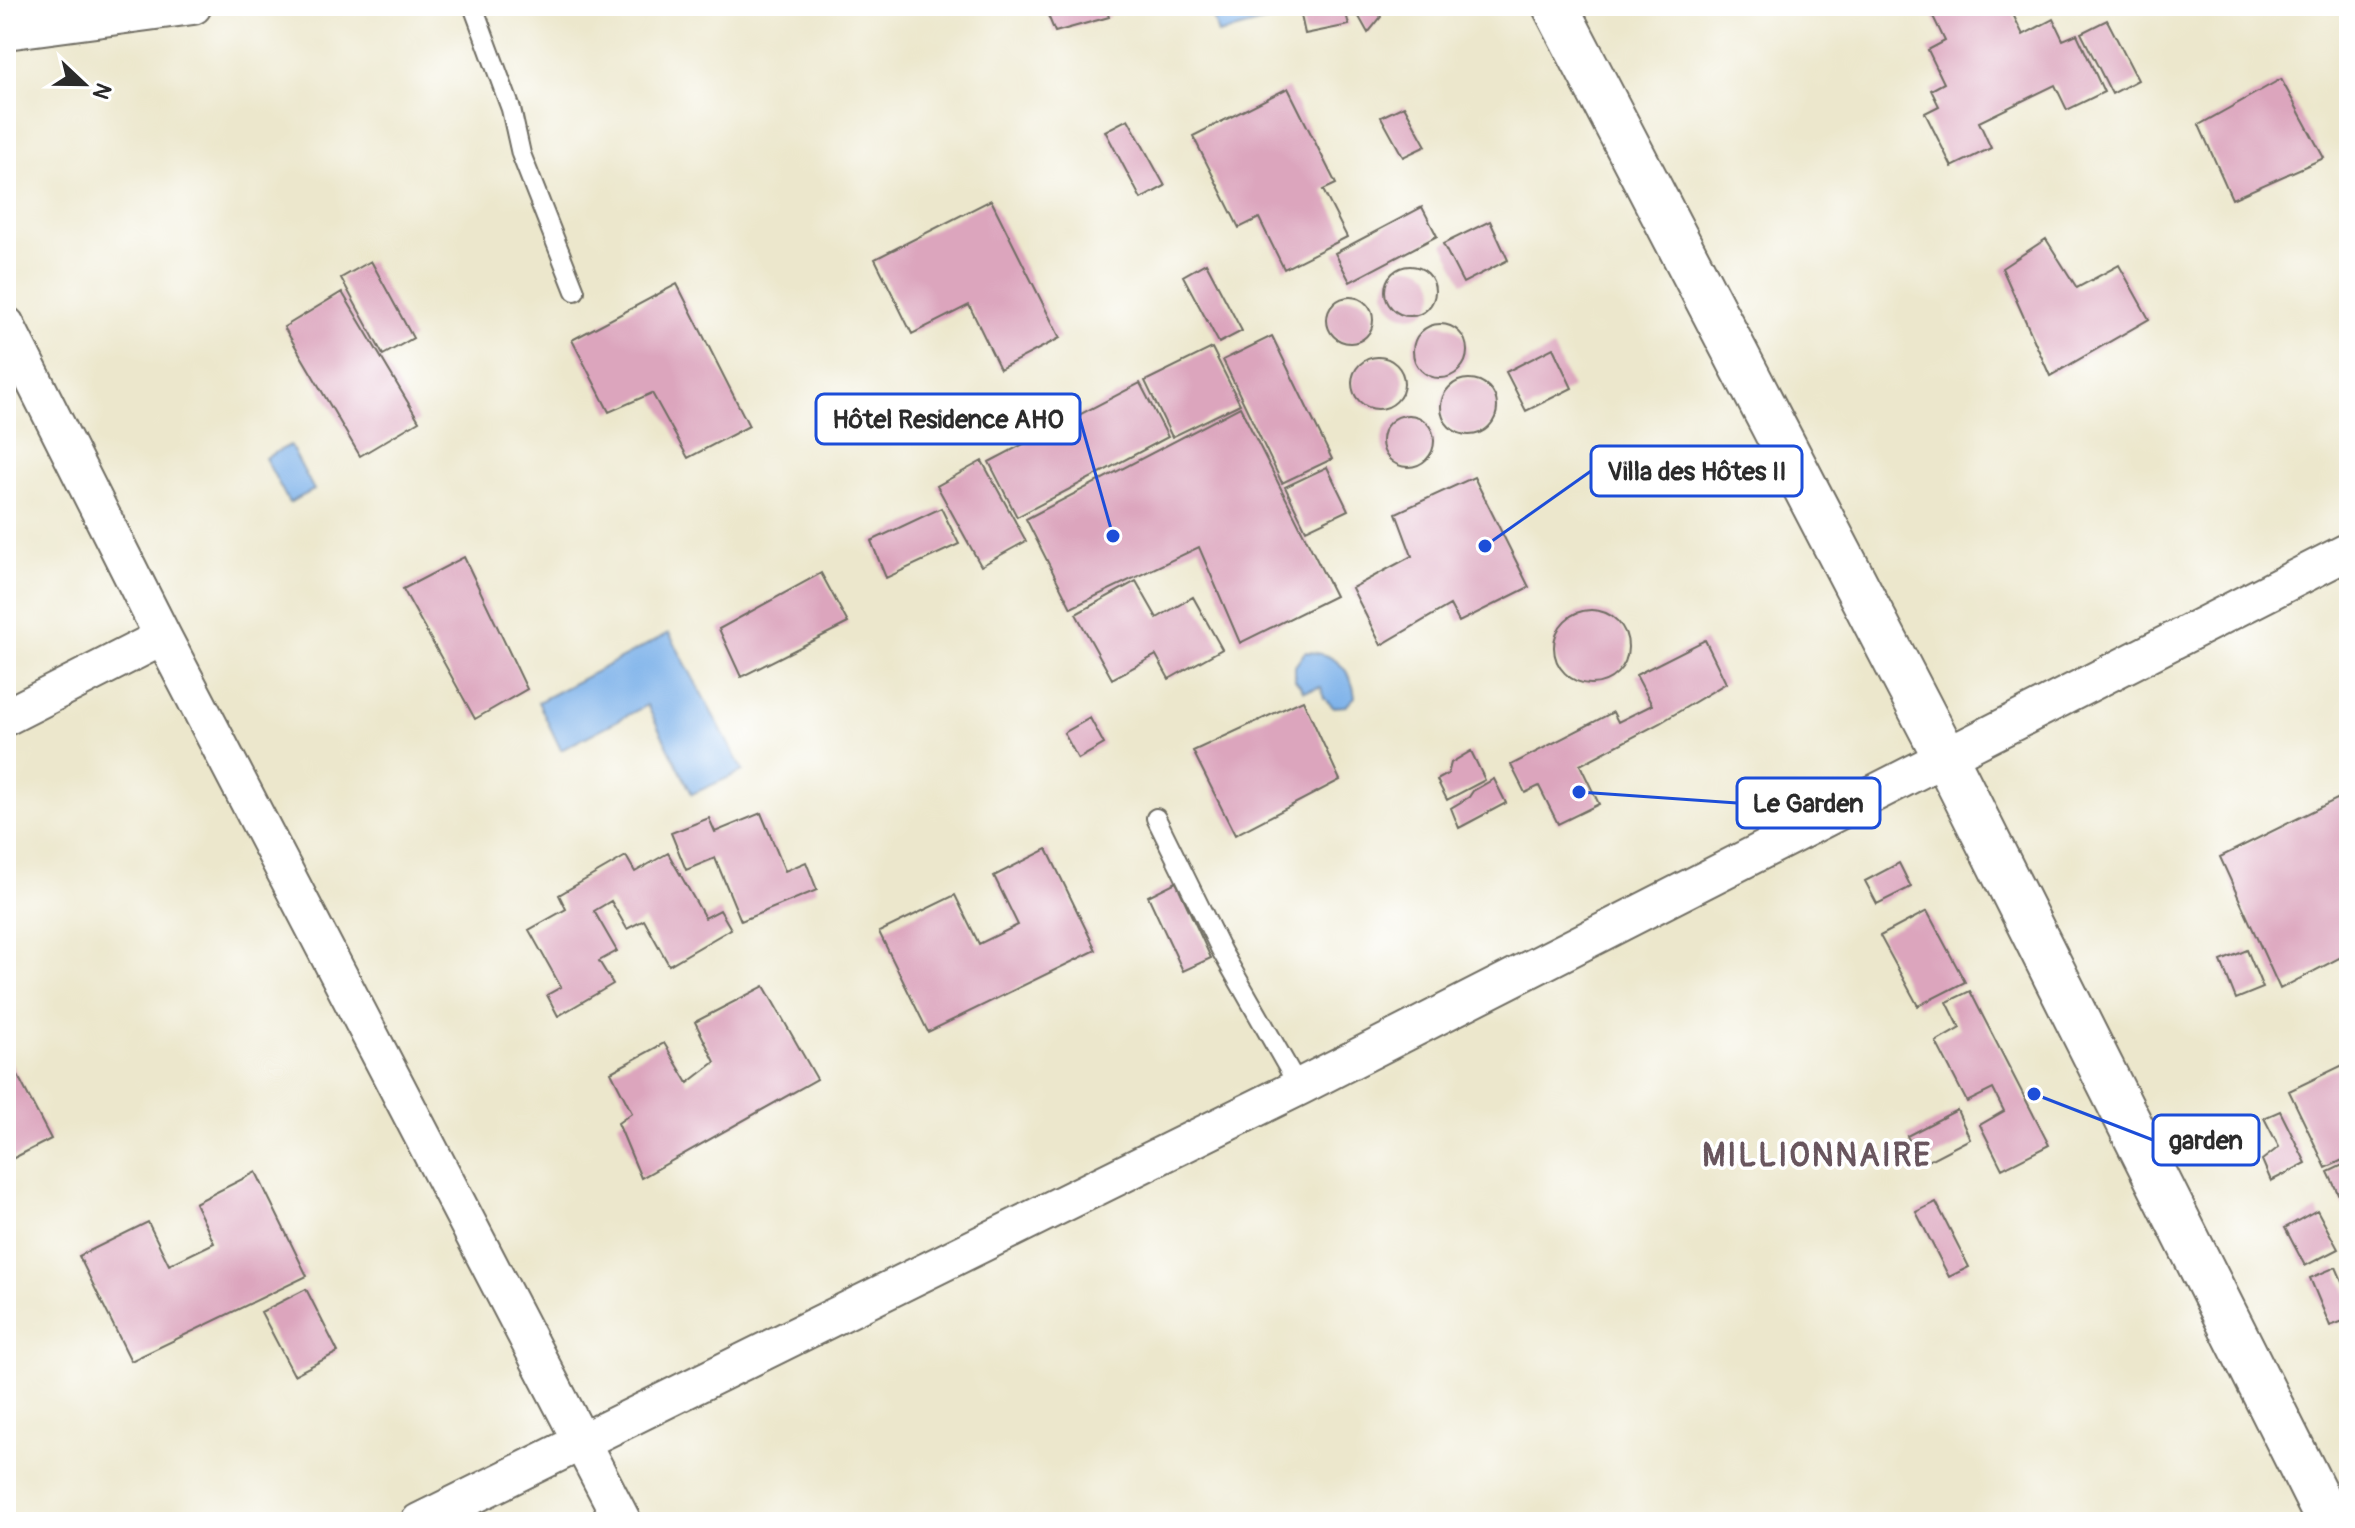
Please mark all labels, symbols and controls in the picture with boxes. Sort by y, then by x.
north arrow [44,44,124,124]
text: N [86,79,117,103]
callout: Hôtel Residence AHO [816,394,1080,444]
text: Hôtel Residence AHO [832,404,1064,436]
callout: Villa des Hôtes II [1591,446,1802,496]
text: Villa des Hôtes II [1607,456,1787,488]
callout: Le Garden [1737,778,1880,828]
text: Le Garden [1752,788,1864,820]
callout: garden [2153,1115,2259,1165]
text: garden [2169,1125,2243,1157]
district label: MILLIONNAIRE [1702,1136,1932,1176]

